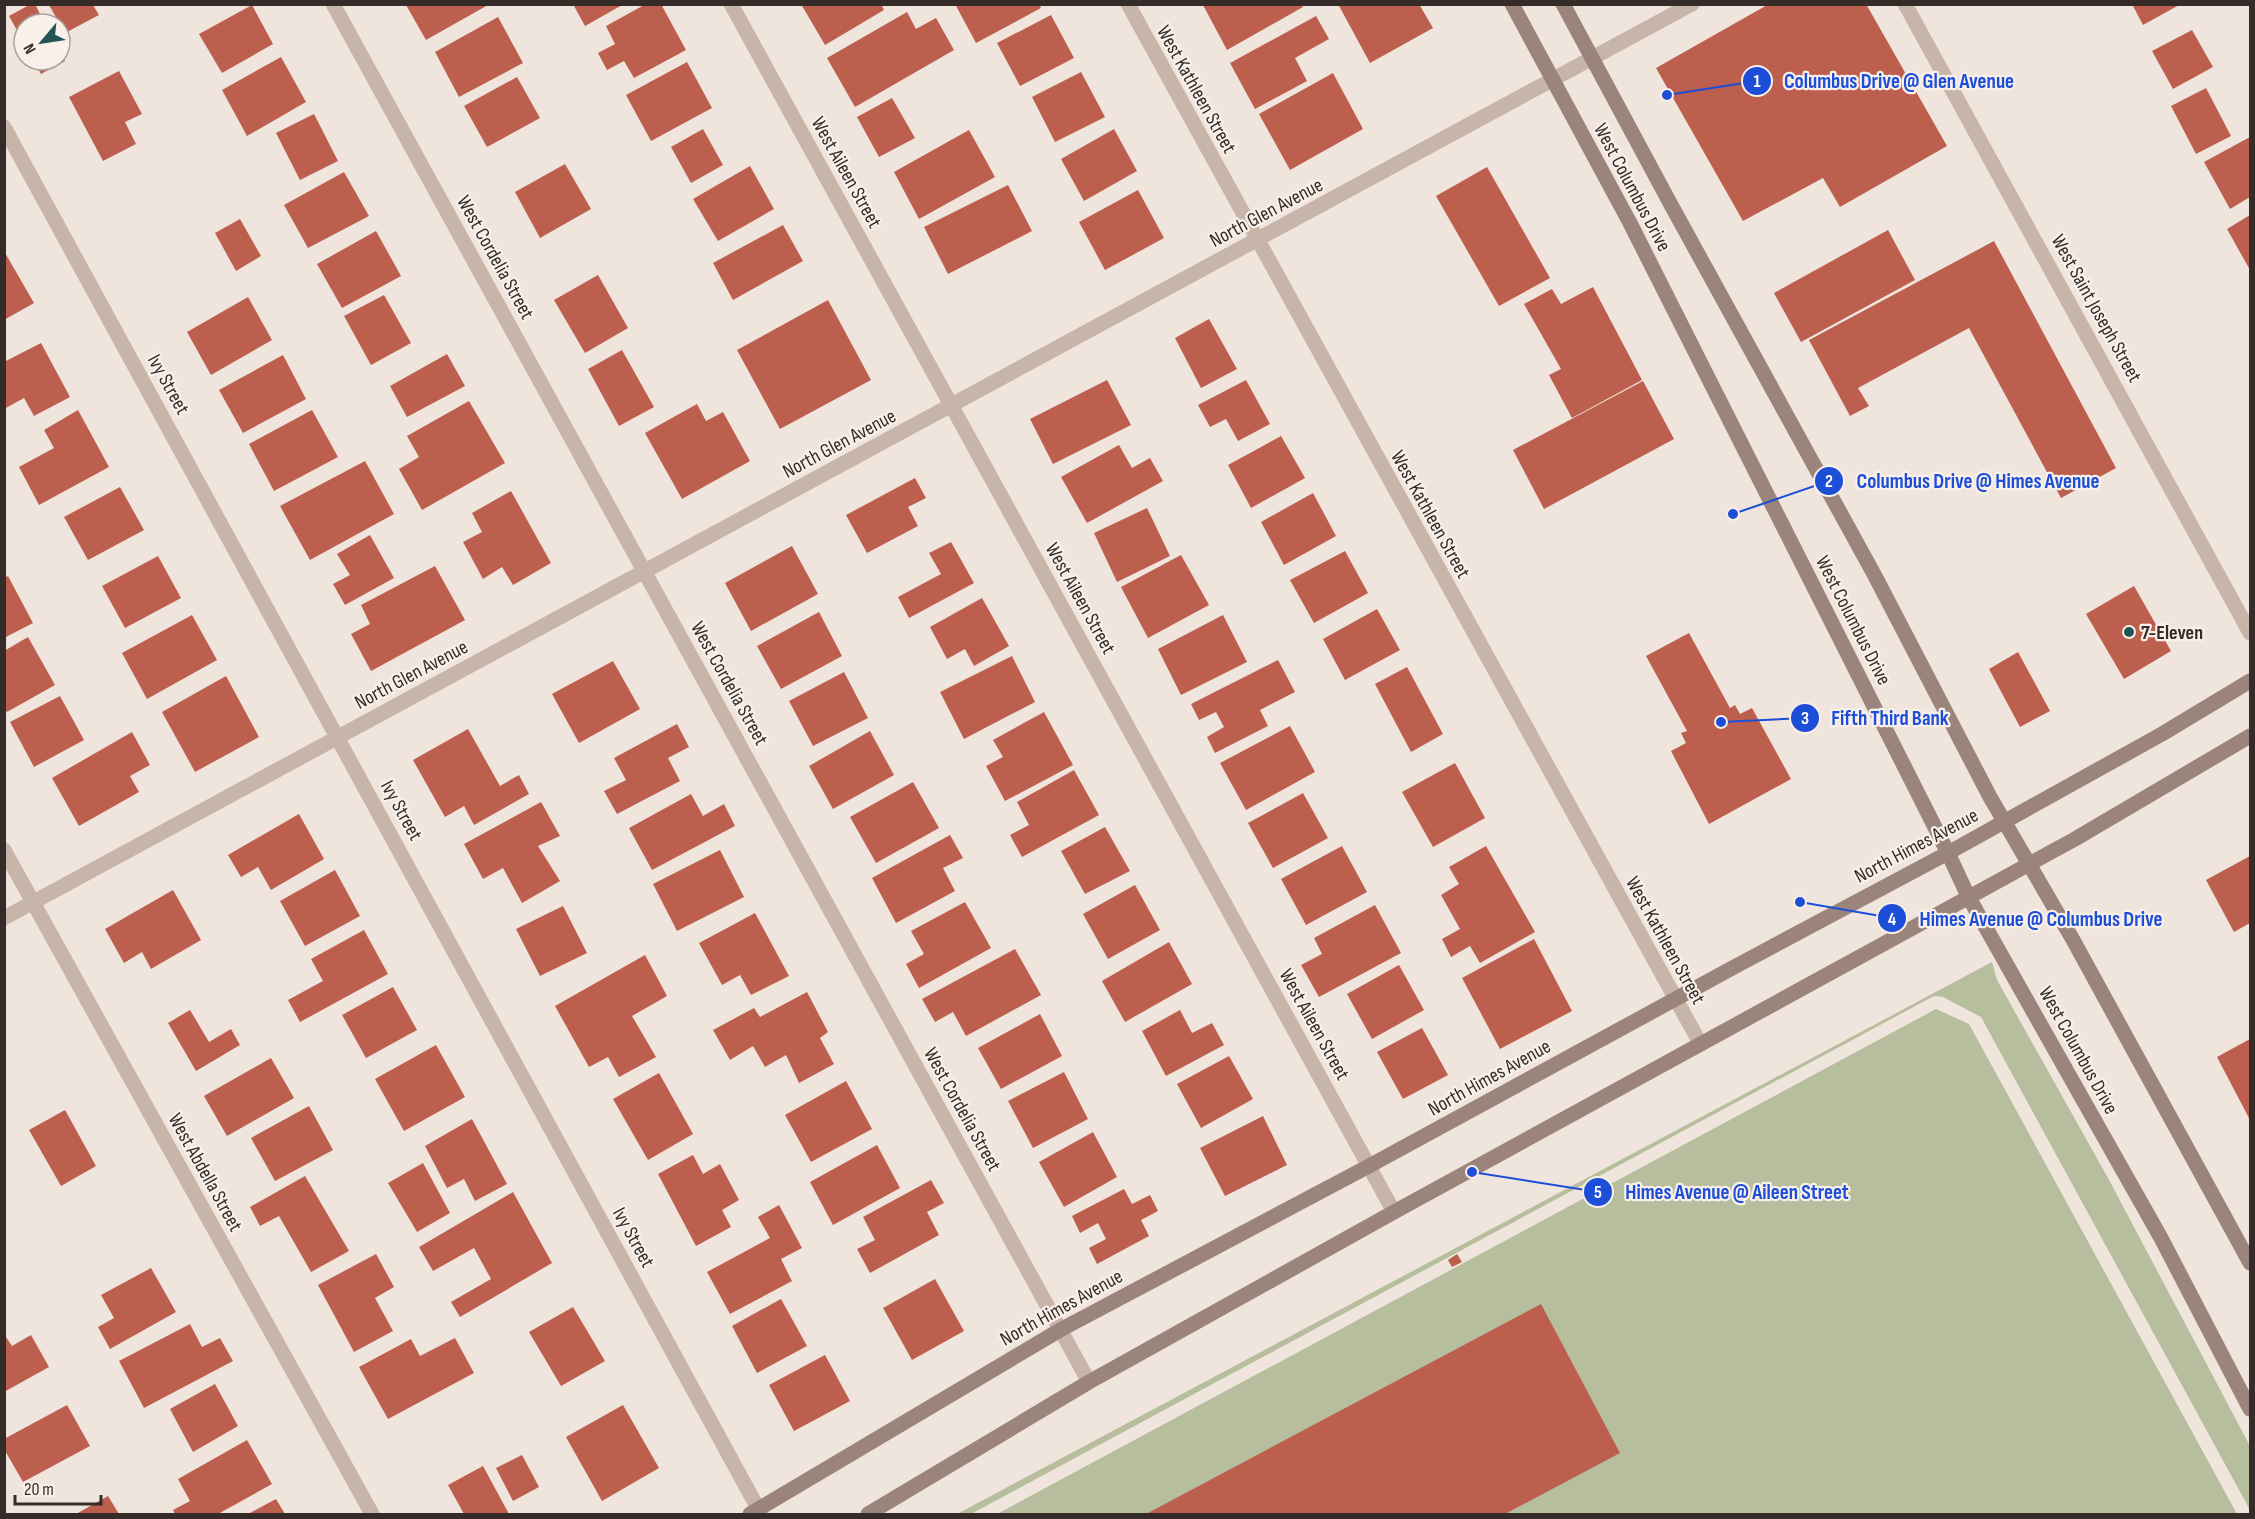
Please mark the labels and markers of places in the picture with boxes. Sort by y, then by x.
callout: Columbus Drive @ Glen Avenue [1742,61,2026,100]
callout: Columbus Drive @ Himes Avenue [1814,462,2111,501]
place label: 7-Eleven [2141,621,2203,645]
marker: 7-Eleven [2122,625,2136,639]
callout: Fifth Third Bank [1790,698,1961,737]
callout: Himes Avenue @ Columbus Drive [1877,899,2174,938]
callout: Himes Avenue @ Aileen Street [1583,1172,1861,1211]

